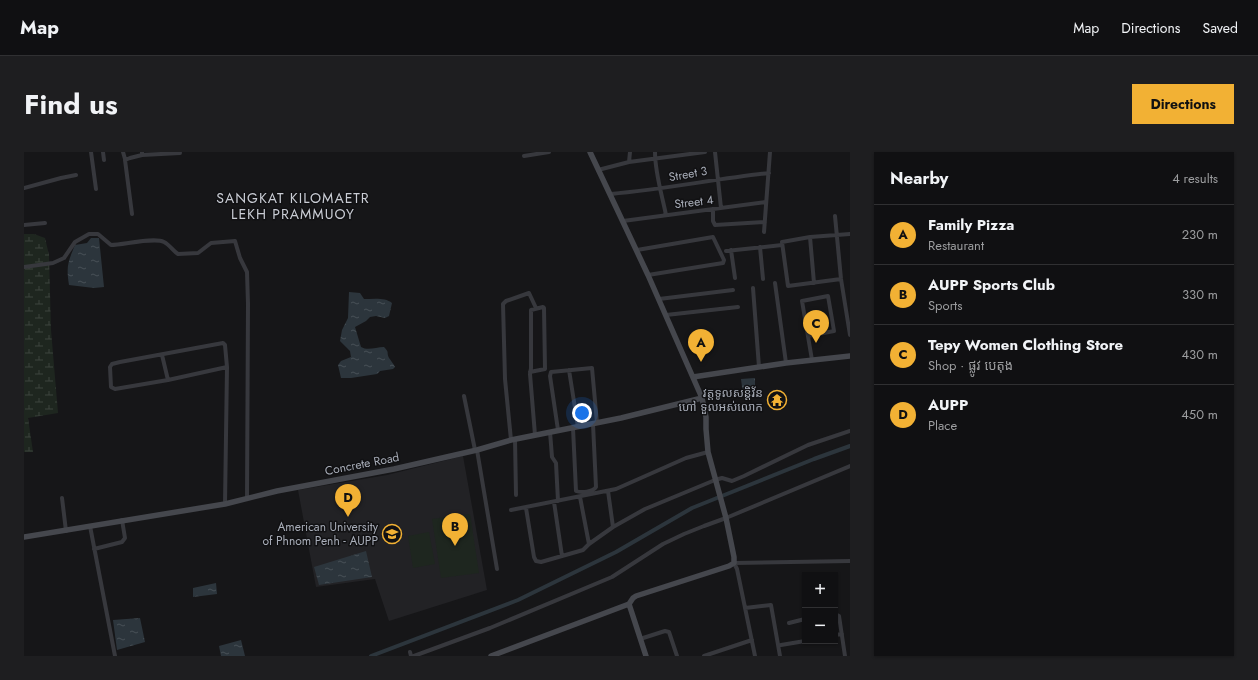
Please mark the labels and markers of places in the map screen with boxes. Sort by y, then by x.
pin: C [803,310,829,343]
pin: A [688,329,714,362]
place label: វត្តទូលសន្តិវ័ន ហៅ ទួលអស់លោក [679,384,763,416]
temple icon: វត្តទូលសន្តិវ័ន ហៅ ទួលអស់លោក [766,389,788,411]
pin: D [335,484,361,517]
pin: B [442,513,468,546]
place label: American University of Phnom Penh - AUPP [262,518,379,550]
school or university icon: American University of Phnom Penh - AUPP [381,523,403,545]

